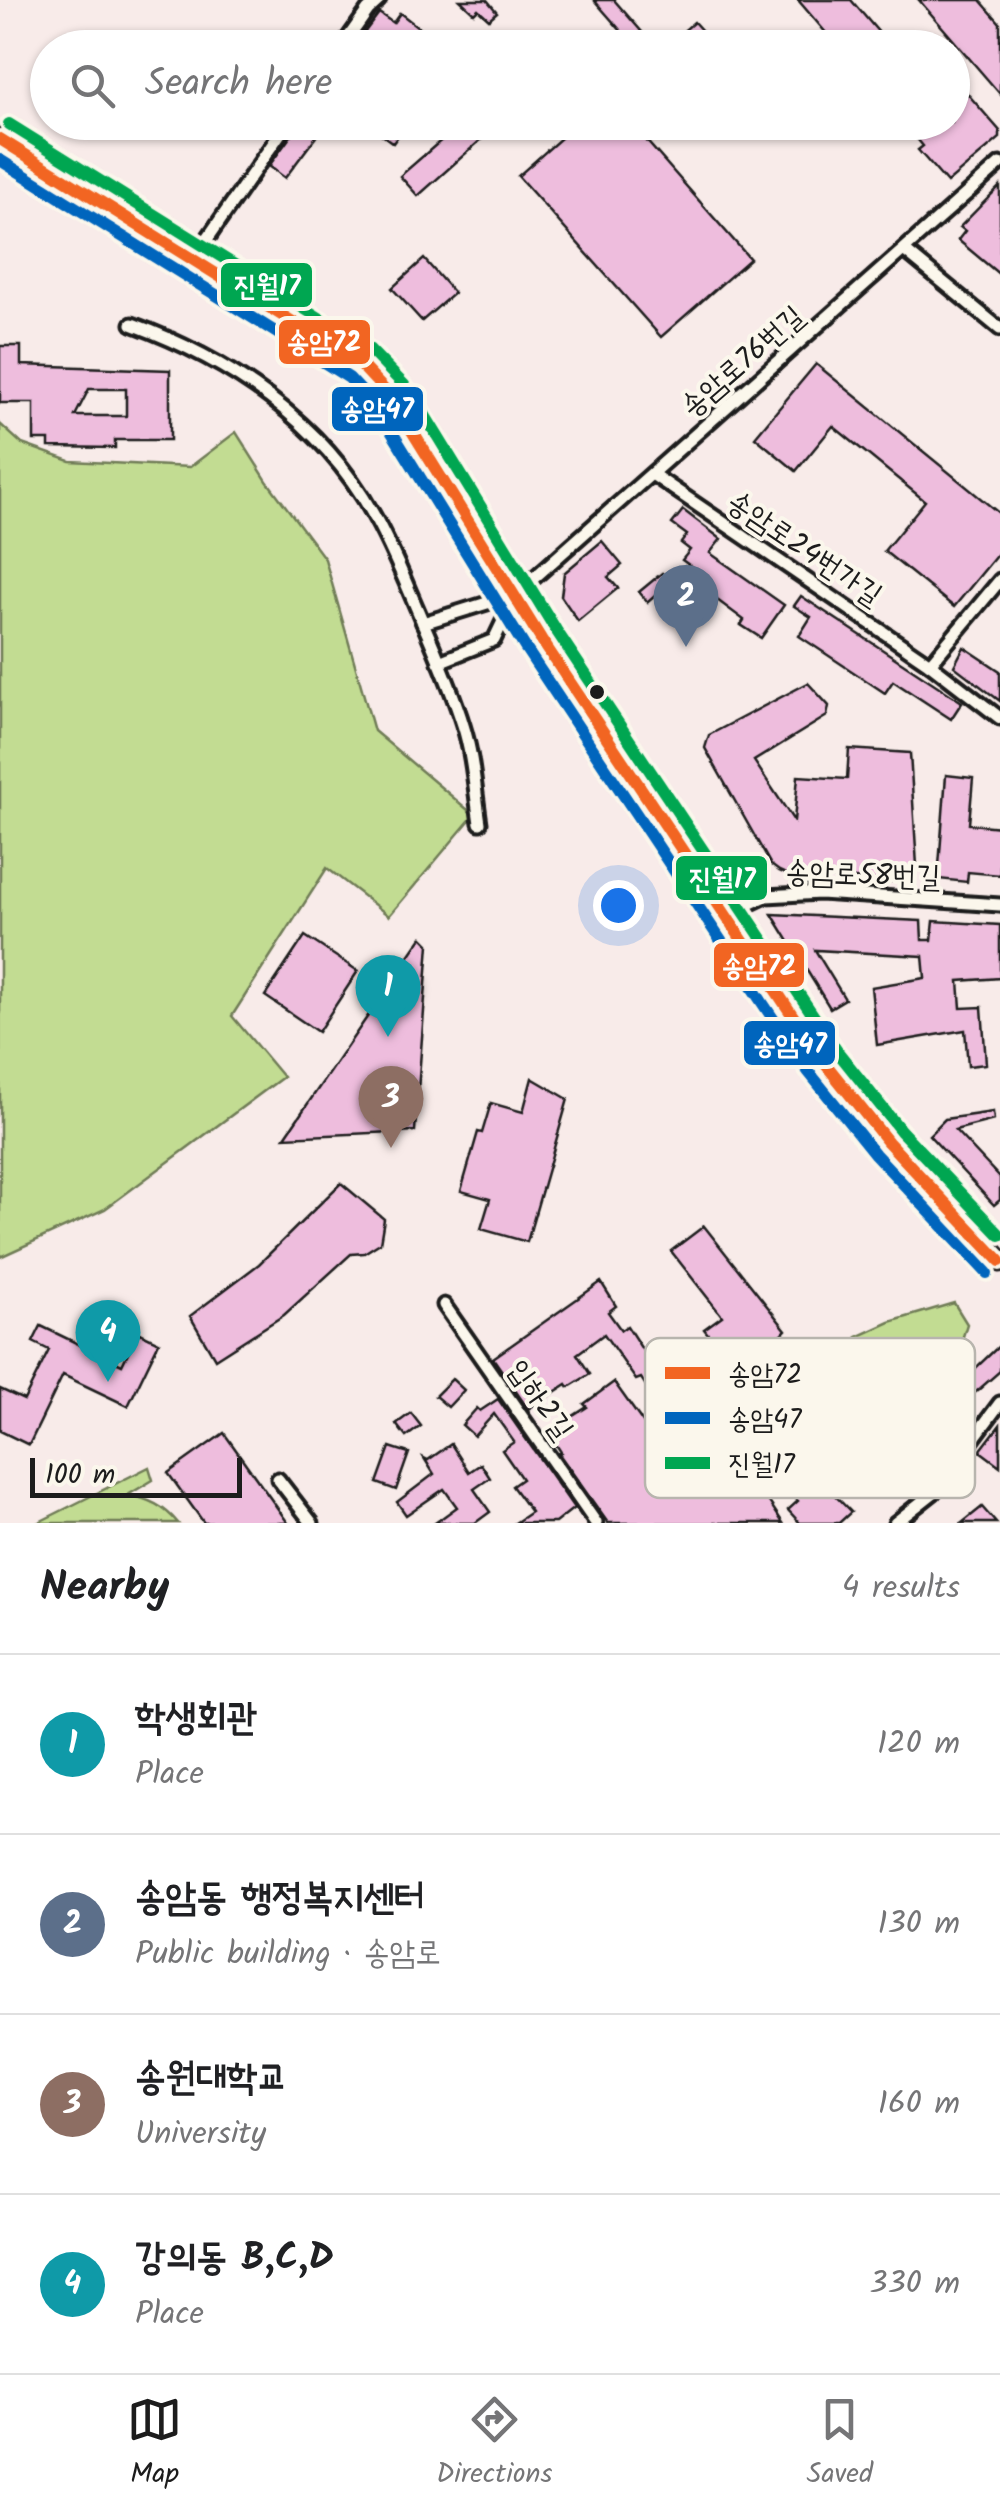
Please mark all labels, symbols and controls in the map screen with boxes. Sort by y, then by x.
search box [30,30,970,140]
text: Search here [145,55,332,115]
icon: search [65,58,120,113]
line badge: 진월17 [219,261,314,309]
text: 진월17 [234,265,301,310]
street label: 송암로76번길 [671,295,816,430]
line badge: 송암72 [277,318,372,366]
text: 송암72 [287,321,361,366]
line badge: 송암47 [330,385,425,433]
text: 송암47 [340,388,415,433]
street label: 송암로24번가길 [716,480,891,620]
pin: 2 [654,564,718,647]
unlabelled marker [587,682,607,702]
street label: 송암로58번길 [785,849,941,903]
line badge: 진월17 [674,854,769,902]
text: 진월17 [689,858,756,903]
your location [593,880,644,931]
line badge: 송암72 [712,941,806,989]
text: 송암72 [722,945,796,990]
pin: 1 [356,954,420,1037]
line badge: 송암47 [742,1019,837,1067]
text: 송암47 [753,1023,828,1068]
pin: 3 [358,1066,424,1148]
pin: 4 [76,1300,140,1382]
legend [645,1338,975,1498]
street label: 입하2길 [494,1350,585,1451]
text: 송암72 [728,1353,802,1398]
text: 송암47 [728,1398,802,1443]
text: 진월17 [728,1443,796,1488]
scale bar [30,1453,242,1498]
text: 100 m [45,1453,115,1498]
text: Nearby [40,1555,169,1622]
text: 4 results [842,1563,960,1614]
text: 학생회관 [135,1689,257,1749]
text: 1 [68,1719,77,1770]
text: 120 m [877,1719,960,1770]
text: Place [135,1749,204,1800]
text: 송암동 행정복지센터 [135,1869,425,1929]
text: 2 [63,1899,82,1950]
text: 130 m [877,1899,960,1950]
text: Public building · 송암로 [135,1929,441,1980]
text: 송원대학교 [135,2049,288,2109]
text: 3 [64,2079,81,2130]
text: 160 m [878,2079,960,2130]
text: University [135,2109,266,2160]
text: 강의동 B,C,D [135,2229,334,2289]
text: 4 [64,2259,81,2310]
text: 330 m [869,2259,960,2310]
text: Place [135,2289,204,2340]
tab: Map [127,2392,182,2497]
tab: Directions [436,2392,552,2497]
tab: Saved [807,2392,873,2497]

